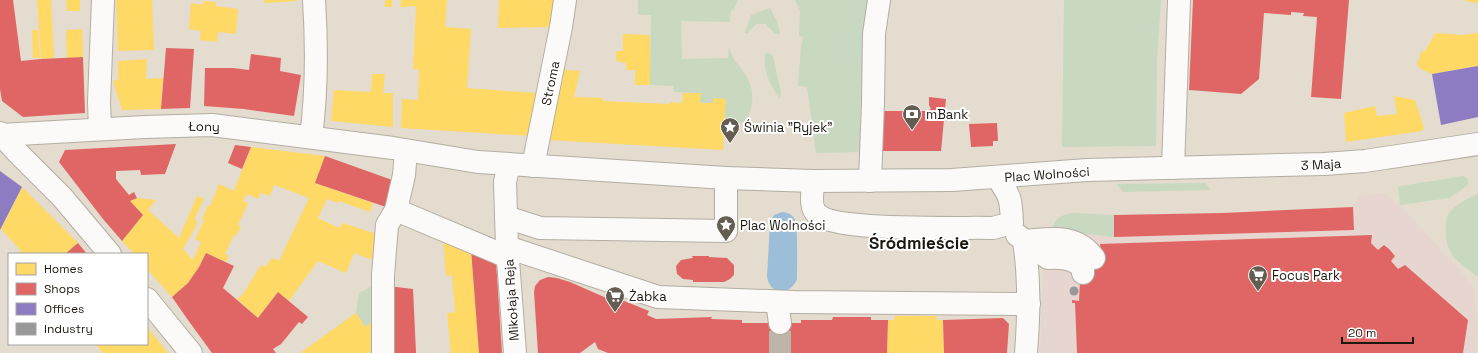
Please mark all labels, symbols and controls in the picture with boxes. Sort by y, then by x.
street label: Stroma [537,59,564,107]
bank icon: mBank [901,103,923,131]
place label: mBank [926,106,968,123]
place icon: Świnia "Ryjek" [719,116,741,144]
street label: Łony [188,118,220,135]
place label: Świnia "Ryjek" [744,119,833,136]
street label: 3 Maja [1300,155,1342,174]
street label: Plac Wolności [1004,163,1090,186]
place icon: Plac Wolności [715,214,737,242]
place label: Plac Wolności [740,217,826,234]
district label: Śródmieście [869,232,969,254]
legend [8,253,148,345]
street label: Mikołaja Reja [500,258,523,341]
text: Homes [44,261,83,277]
supermarket icon: Focus Park [1247,264,1269,292]
place label: Focus Park [1272,267,1340,284]
text: Shops [44,281,80,297]
supermarket icon: Żabka [604,285,626,313]
place label: Żabka [629,288,667,305]
text: Offices [44,301,84,317]
scale bar [1342,319,1413,345]
text: Industry [44,321,93,337]
text: 20 m [1348,325,1376,341]

